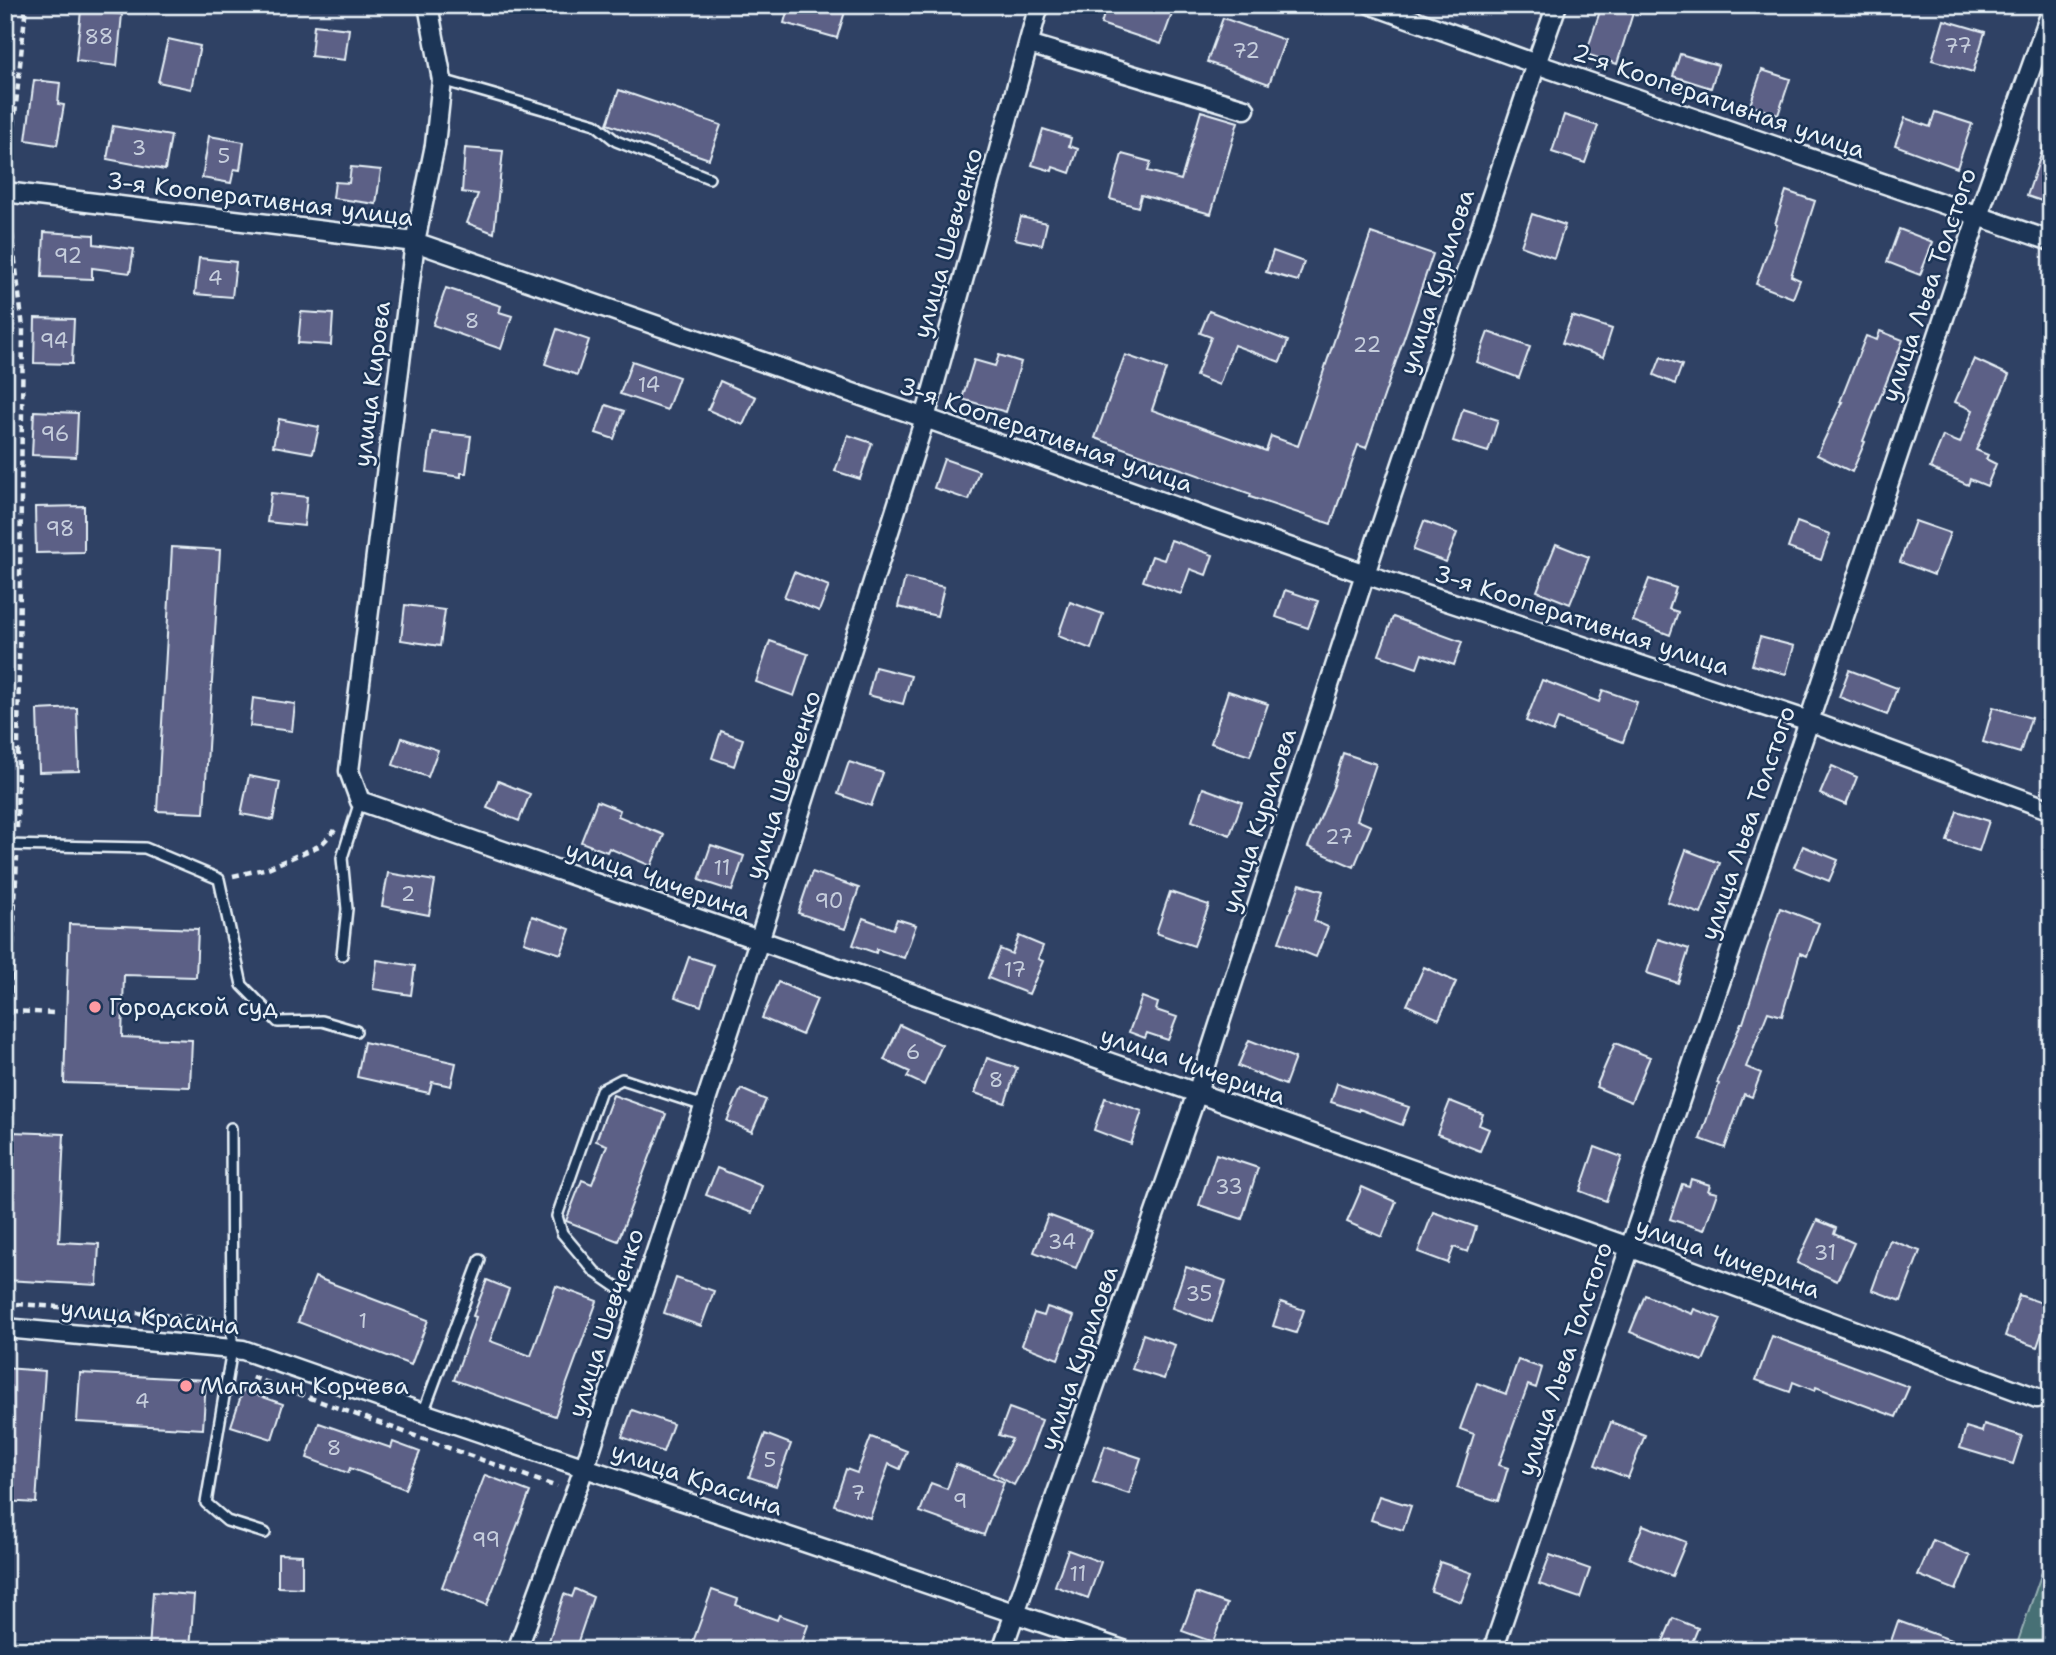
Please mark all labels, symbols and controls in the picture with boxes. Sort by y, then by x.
house number: 88 [85,23,113,51]
house number: 77 [1944,32,1972,60]
street label: 2-я Кооперативная улица [1568,36,1870,166]
house number: 72 [1232,37,1260,65]
house number: 3 [132,134,146,162]
house number: 5 [218,142,230,170]
street label: улица Шевченко [906,144,990,342]
street label: 3-я Кооперативная улица [105,164,415,234]
street label: улица Льва Толстого [1874,164,1984,406]
street label: улица Курилова [1392,185,1482,379]
house number: 92 [54,242,82,270]
house number: 4 [208,264,222,292]
street label: улица Кирова [346,299,398,469]
house number: 8 [465,307,479,335]
house number: 94 [40,327,68,355]
house number: 22 [1353,331,1381,359]
street label: 3-я Кооперативная улица [895,370,1197,500]
house number: 14 [638,371,660,399]
house number: 96 [41,420,69,448]
house number: 98 [45,515,75,543]
street label: 3-я Кооперативная улица [1430,557,1734,683]
street label: улица Шевченко [737,687,829,883]
street label: улица Льва Толстого [1693,702,1803,944]
street label: улица Курилова [1214,724,1304,918]
house number: 27 [1325,823,1353,851]
street label: улица Чичерина [561,833,755,927]
house number: 11 [714,854,730,882]
house number: 2 [401,880,415,908]
house number: 90 [814,887,844,915]
house number: 17 [1004,956,1026,984]
place label: Городской суд [109,991,278,1023]
marker: Городской суд [87,999,103,1015]
street label: улица Чичерина [1096,1019,1290,1113]
house number: 6 [906,1038,920,1066]
house number: 8 [989,1066,1003,1094]
house number: 33 [1215,1173,1243,1201]
street label: улица Чичерина [1631,1210,1825,1306]
street label: улица Шевченко [560,1225,652,1421]
house number: 34 [1048,1228,1076,1256]
street label: улица Льва Толстого [1510,1238,1620,1480]
house number: 31 [1814,1239,1836,1267]
street label: улица Курилова [1032,1261,1126,1455]
house number: 35 [1186,1280,1212,1308]
street label: улица Красина [59,1292,241,1342]
house number: 1 [359,1307,367,1335]
place label: Магазин Корчева [200,1370,409,1402]
marker: Магазин Корчева [178,1378,194,1394]
house number: 4 [135,1387,149,1415]
house number: 8 [327,1434,341,1462]
street label: улица Красина [607,1435,787,1523]
house number: 5 [764,1446,776,1474]
house number: 7 [851,1479,865,1507]
house number: 9 [953,1487,967,1515]
house number: 99 [472,1526,500,1554]
house number: 11 [1070,1560,1086,1588]

